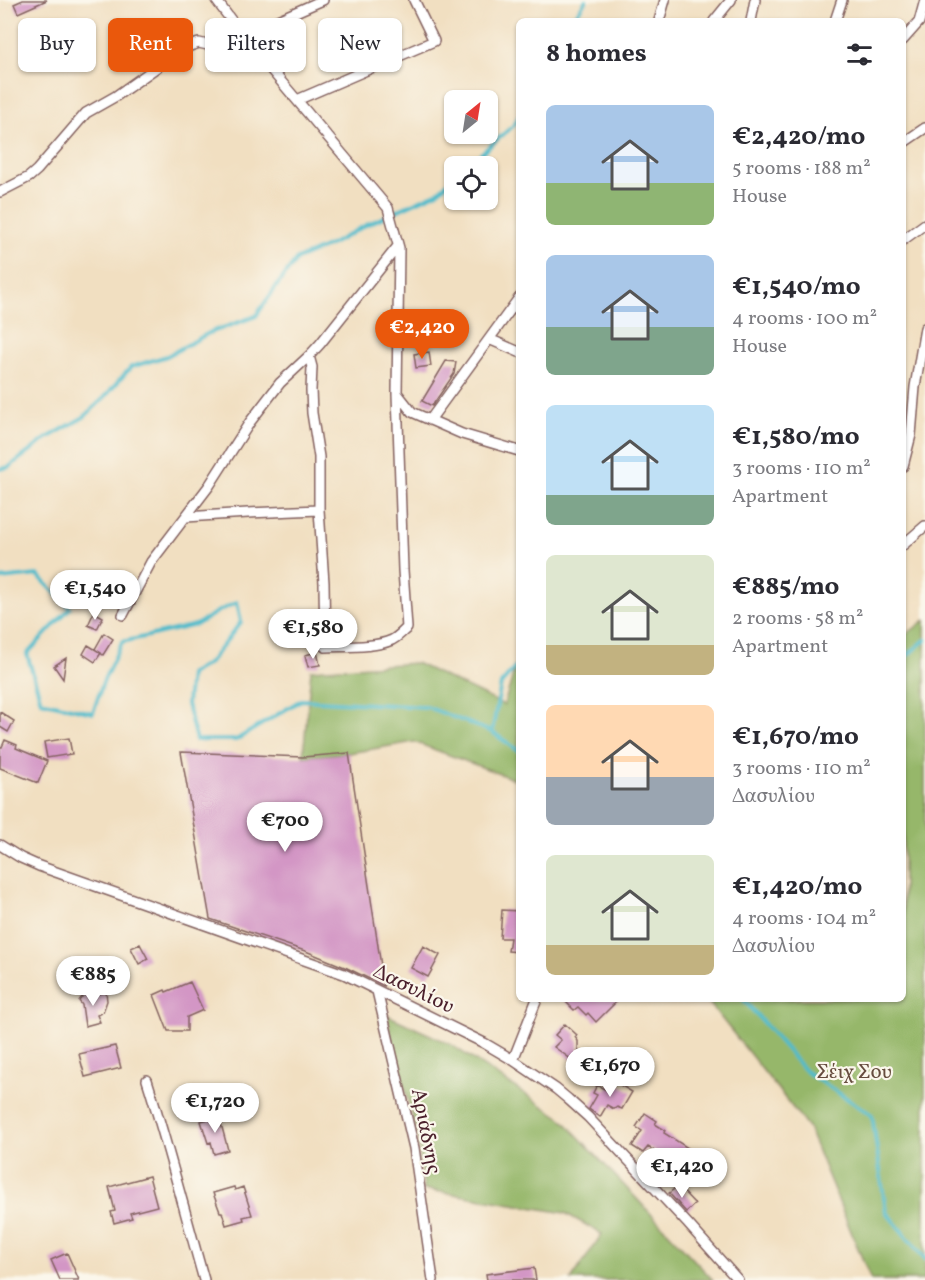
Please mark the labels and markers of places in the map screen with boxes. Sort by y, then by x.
pin: €2,420 [373,309,471,360]
pin: €1,540 [46,570,144,621]
pin: €1,580 [264,609,362,660]
pin: €700 [249,802,321,853]
pin: €885 [57,956,129,1007]
pin: €1,670 [561,1047,659,1098]
pin: €1,720 [166,1083,264,1134]
pin: €1,420 [633,1148,731,1199]

